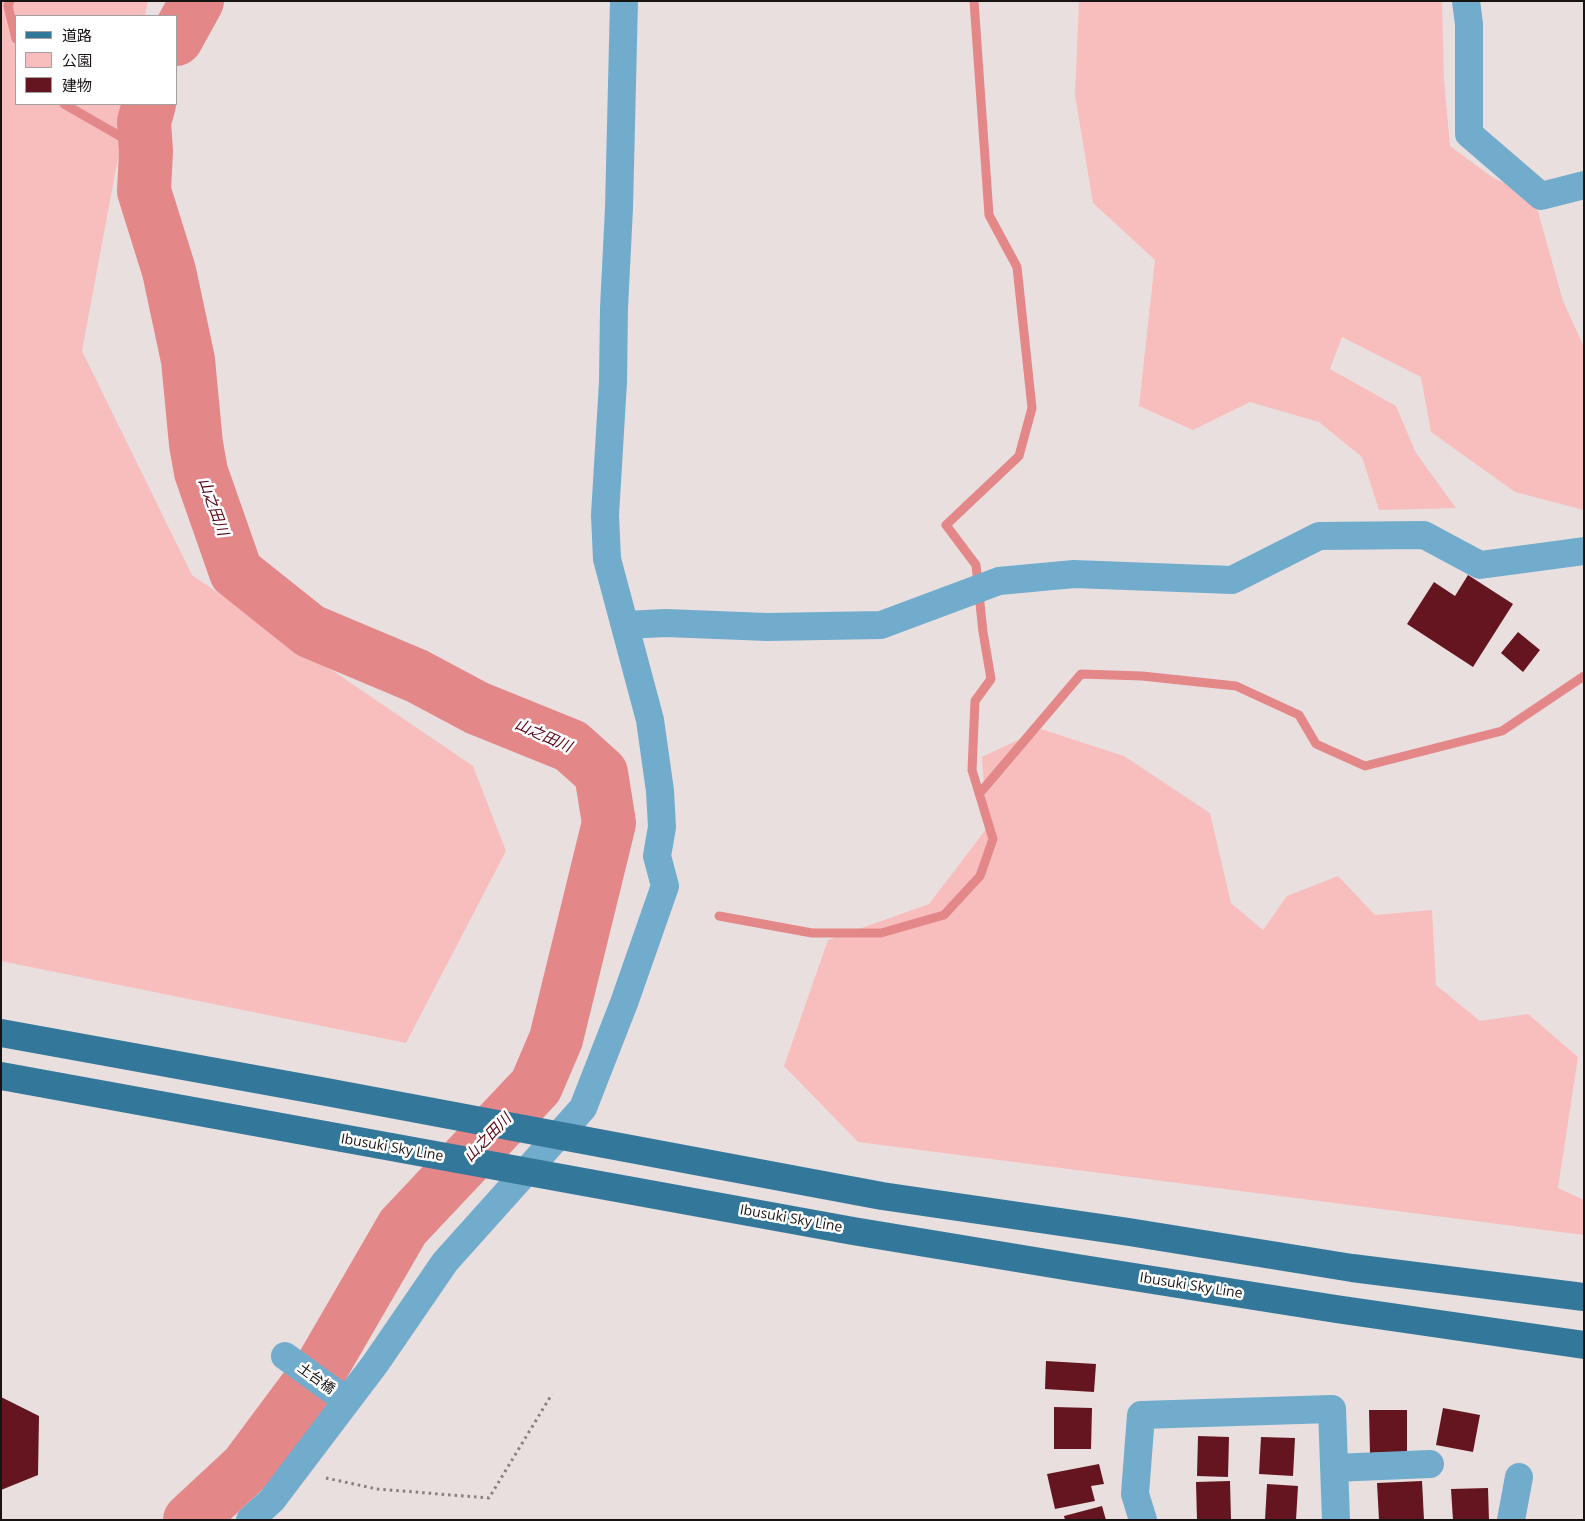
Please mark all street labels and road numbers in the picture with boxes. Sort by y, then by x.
street label: Ibusuki Sky Line [339,1131,445,1165]
street label: Ibusuki Sky Line [738,1202,844,1236]
street label: Ibusuki Sky Line [1138,1270,1244,1302]
street label: 土台橋 [294,1360,338,1398]

